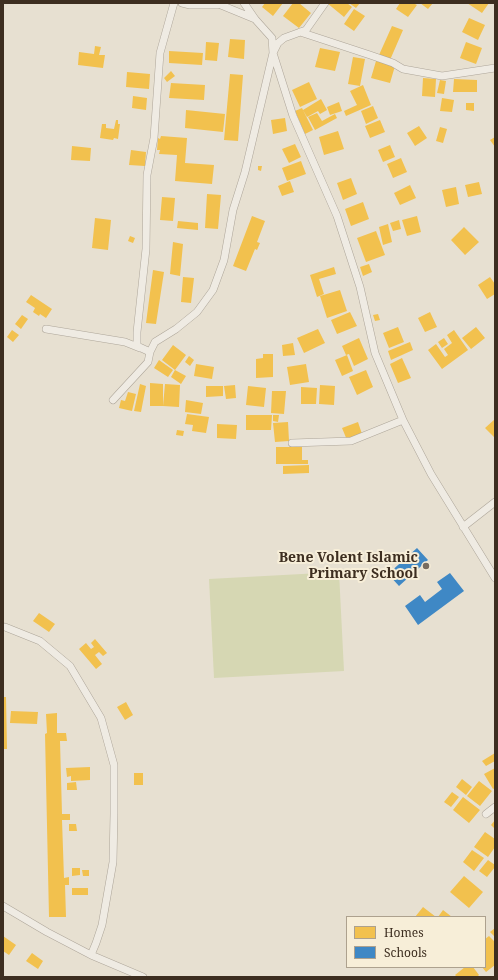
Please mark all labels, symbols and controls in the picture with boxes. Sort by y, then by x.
place label: Bene Volent Islamic Primary School [279,550,418,582]
marker: Bene Volent Islamic Primary School [421,561,431,571]
legend [346,916,486,968]
text: Homes [384,924,424,941]
text: Schools [384,944,427,961]

